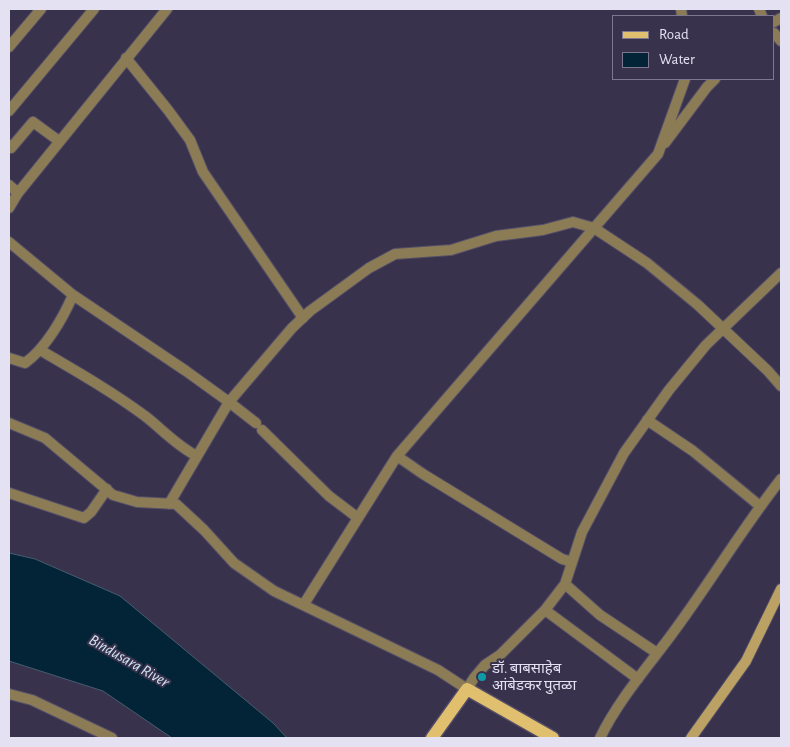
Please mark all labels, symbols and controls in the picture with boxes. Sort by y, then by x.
legend [612,15,775,80]
text: Road [659,27,689,42]
text: Water [659,52,695,67]
water label: Bindusara River [85,630,173,692]
place label: डॉ. बाबसाहेब आंबेडकर पुतळा [492,659,576,694]
marker: डॉ. बाबसाहेब आंबेडकर पुतळा [476,671,488,683]

